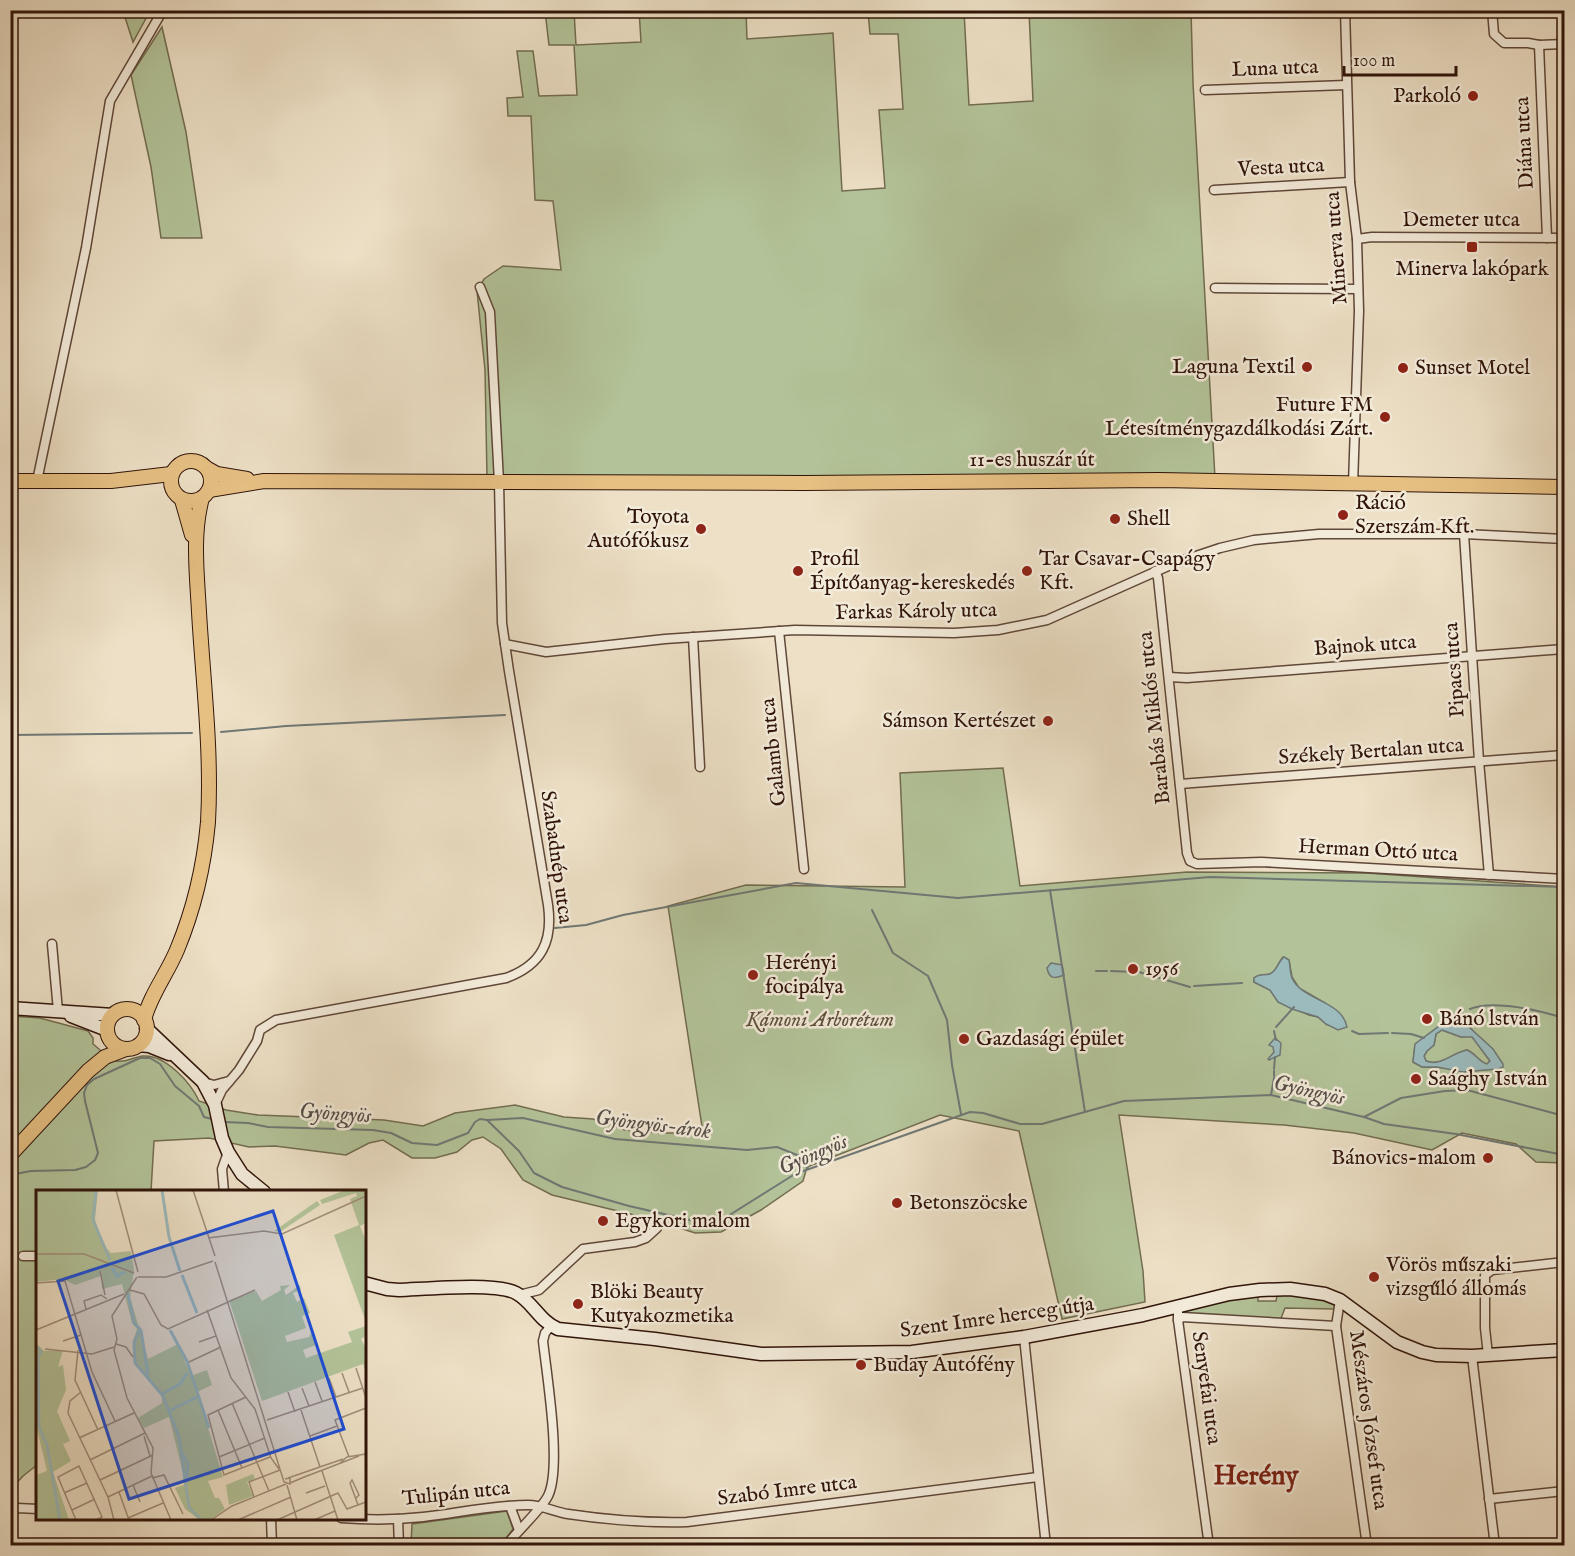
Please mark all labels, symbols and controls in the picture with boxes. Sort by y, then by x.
scale bar [1344,39,1456,77]
text: 100 m [1353,50,1395,73]
street label: Luna utca [1231,54,1320,84]
place label: Parkoló [1393,83,1461,110]
marker: Parkoló [1466,89,1480,103]
street label: Diána utca [1509,95,1541,190]
street label: Vesta utca [1236,152,1326,184]
street label: Minerva utca [1320,190,1354,305]
street label: Demeter utca [1402,207,1521,234]
marker: Minerva lakópark [1465,240,1479,254]
place label: Minerva lakópark [1395,256,1549,283]
place label: Laguna Textil [1172,354,1295,381]
place label: Sunset Motel [1415,355,1530,382]
marker: Laguna Textil [1300,360,1314,374]
marker: Sunset Motel [1396,361,1410,375]
place label: Future FM Létesítménygazdálkodási Zárt. [1105,392,1373,443]
marker: Future FM Létesítménygazdálkodási Zárt. [1378,410,1392,424]
street label: 11-es huszár út [969,447,1095,474]
place label: Ráció Szerszám Kft. [1355,490,1474,541]
place label: Toyota Autófókusz [587,504,690,555]
place label: Shell [1127,506,1170,533]
marker: Ráció Szerszám Kft. [1336,508,1350,522]
marker: Shell [1108,512,1122,526]
marker: Toyota Autófókusz [694,522,708,536]
place label: Profil Építőanyag-kereskedés [810,546,1015,597]
place label: Tar Csavar-Csapágy Kft. [1039,546,1216,597]
marker: Profil Építőanyag-kereskedés [791,564,805,578]
marker: Tar Csavar-Csapágy Kft. [1020,564,1034,578]
street label: Farkas Károly utca [835,597,998,627]
street label: Pipacs utca [1438,621,1472,718]
street label: Barabás Miklós utca [1132,629,1178,806]
street label: Bajnok utca [1313,629,1418,663]
street label: Galamb utca [755,696,793,807]
place label: Sámson Kertészet [882,708,1036,735]
marker: Sámson Kertészet [1041,714,1055,728]
street label: Székely Bertalan utca [1277,732,1465,772]
street label: Szabadnép utca [533,789,579,926]
street label: Herman Ottó utca [1297,833,1460,869]
place label: Herényi focipálya [765,950,844,1001]
place label: 1956 [1145,956,1180,983]
marker: 1956 [1126,962,1140,976]
marker: Herényi focipálya [746,968,760,982]
place label: Bánó lstván [1439,1006,1539,1033]
park label: Kámoni Arborétum [745,1007,894,1034]
marker: Bánó lstván [1420,1012,1434,1026]
place label: Gazdasági épület [976,1026,1124,1053]
marker: Gazdasági épület [957,1032,971,1046]
place label: Saághy István [1428,1066,1547,1093]
water label: Gyöngyös [1271,1069,1348,1113]
marker: Saághy István [1409,1072,1423,1086]
water label: Gyöngyös [298,1098,373,1131]
water label: Gyöngyös-árok [594,1104,713,1146]
water label: Gyöngyös [774,1128,852,1182]
place label: Bánovics-malom [1331,1145,1476,1172]
marker: Bánovics-malom [1481,1151,1495,1165]
inset map [36,1190,366,1520]
place label: Betonszöcske [909,1190,1028,1217]
marker: Betonszöcske [890,1196,904,1210]
place label: Egykori malom [615,1208,750,1235]
marker: Egykori malom [596,1214,610,1228]
place label: Vörös műszaki vizsgűló állomás [1385,1252,1526,1303]
marker: Vörös műszaki vizsgűló állomás [1367,1270,1381,1284]
place label: Blöki Beauty Kutyakozmetika [590,1279,734,1330]
street label: Szent Imre herceg útja [898,1291,1097,1345]
marker: Blöki Beauty Kutyakozmetika [571,1297,585,1311]
street label: Mészáros József utca [1342,1329,1394,1512]
street label: Senyefai utca [1185,1330,1227,1447]
place label: Buday Autófény [873,1352,1015,1379]
marker: Buday Autófény [854,1358,868,1372]
district label: Herény [1214,1460,1299,1494]
street label: Szabó Imre utca [716,1469,859,1513]
street label: Tulipán utca [401,1475,512,1513]

